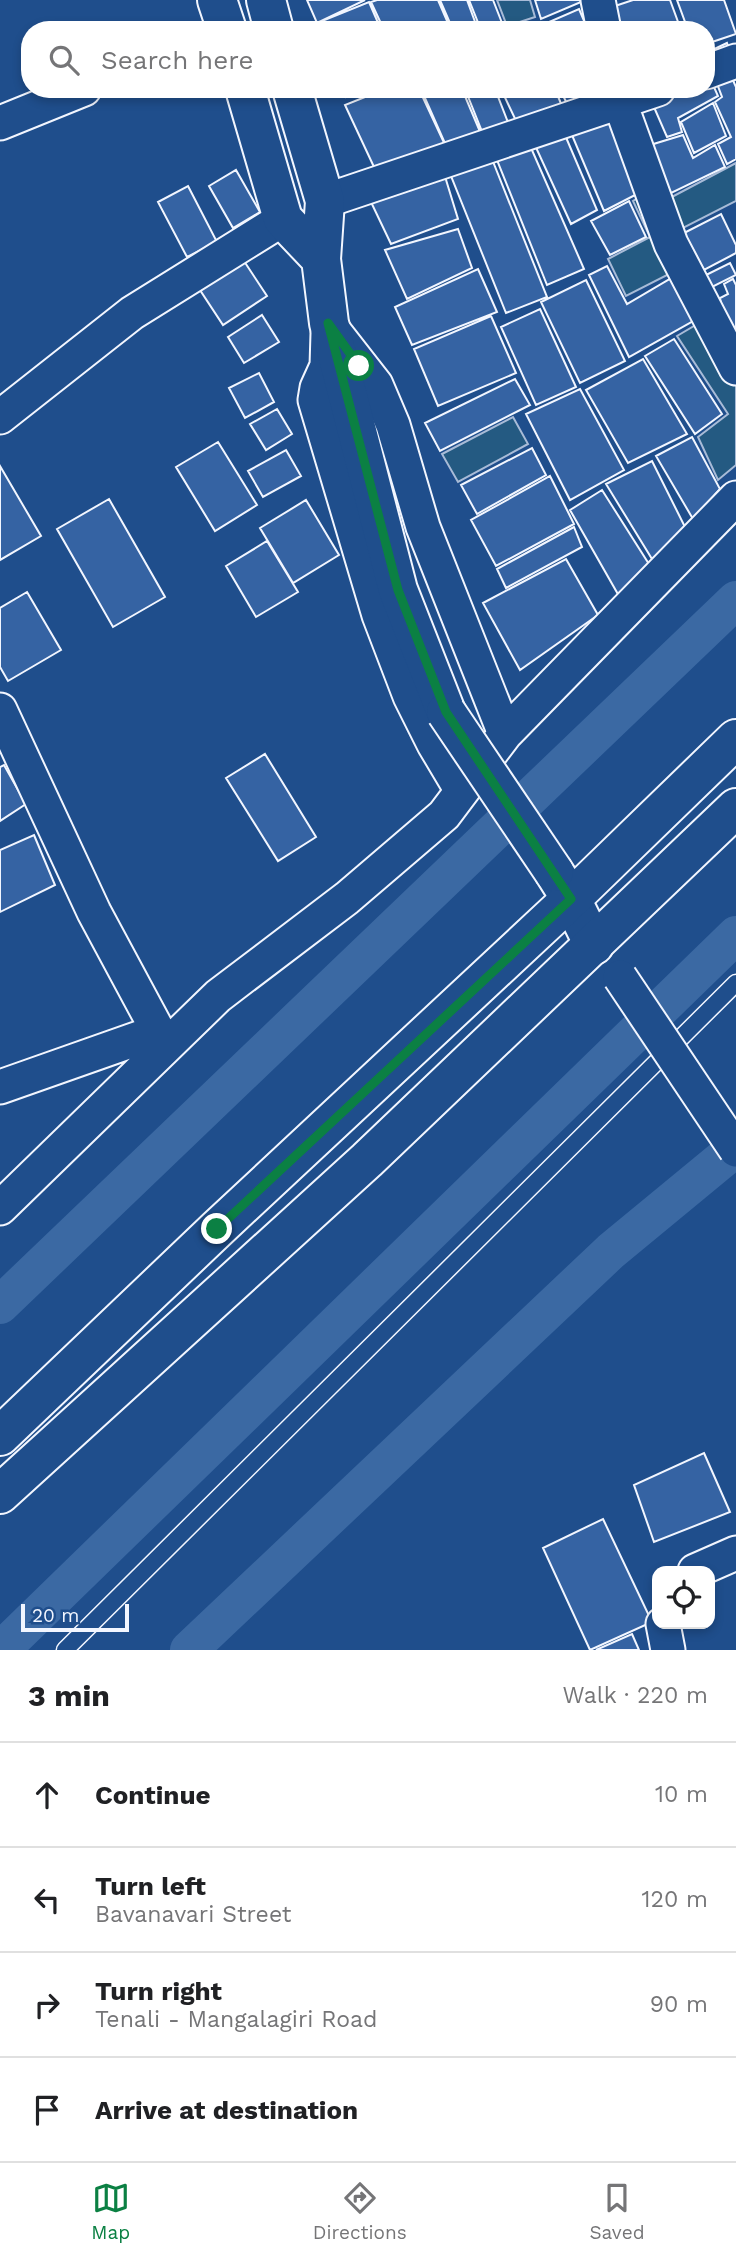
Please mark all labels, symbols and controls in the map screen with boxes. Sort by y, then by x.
search box [21,21,715,98]
icon: search [45,41,83,79]
text: Search here [101,45,253,75]
route start [343,350,374,381]
route end [201,1213,232,1244]
map controls [652,1566,715,1629]
button: locate [652,1566,715,1629]
scale bar [21,1601,130,1633]
text: 20 m [32,1604,79,1627]
text: 3 min [28,1678,110,1713]
text: Walk · 220 m [562,1682,708,1709]
icon: ahead [28,1776,66,1814]
text: Continue [95,1780,211,1810]
text: 10 m [655,1781,708,1808]
text: Turn left [95,1871,206,1901]
icon: left [28,1881,66,1919]
text: 120 m [642,1886,708,1913]
text: Bavanavari Street [95,1901,291,1928]
text: Turn right [95,1976,222,2006]
icon: right [28,1986,66,2024]
text: 90 m [650,1991,708,2018]
text: Tenali - Mangalagiri Road [95,2006,377,2033]
icon: arrive [28,2091,66,2129]
text: Arrive at destination [95,2095,358,2125]
tab: Map [91,2179,130,2244]
tab: Directions [313,2179,407,2244]
tab: Saved [589,2179,645,2244]

